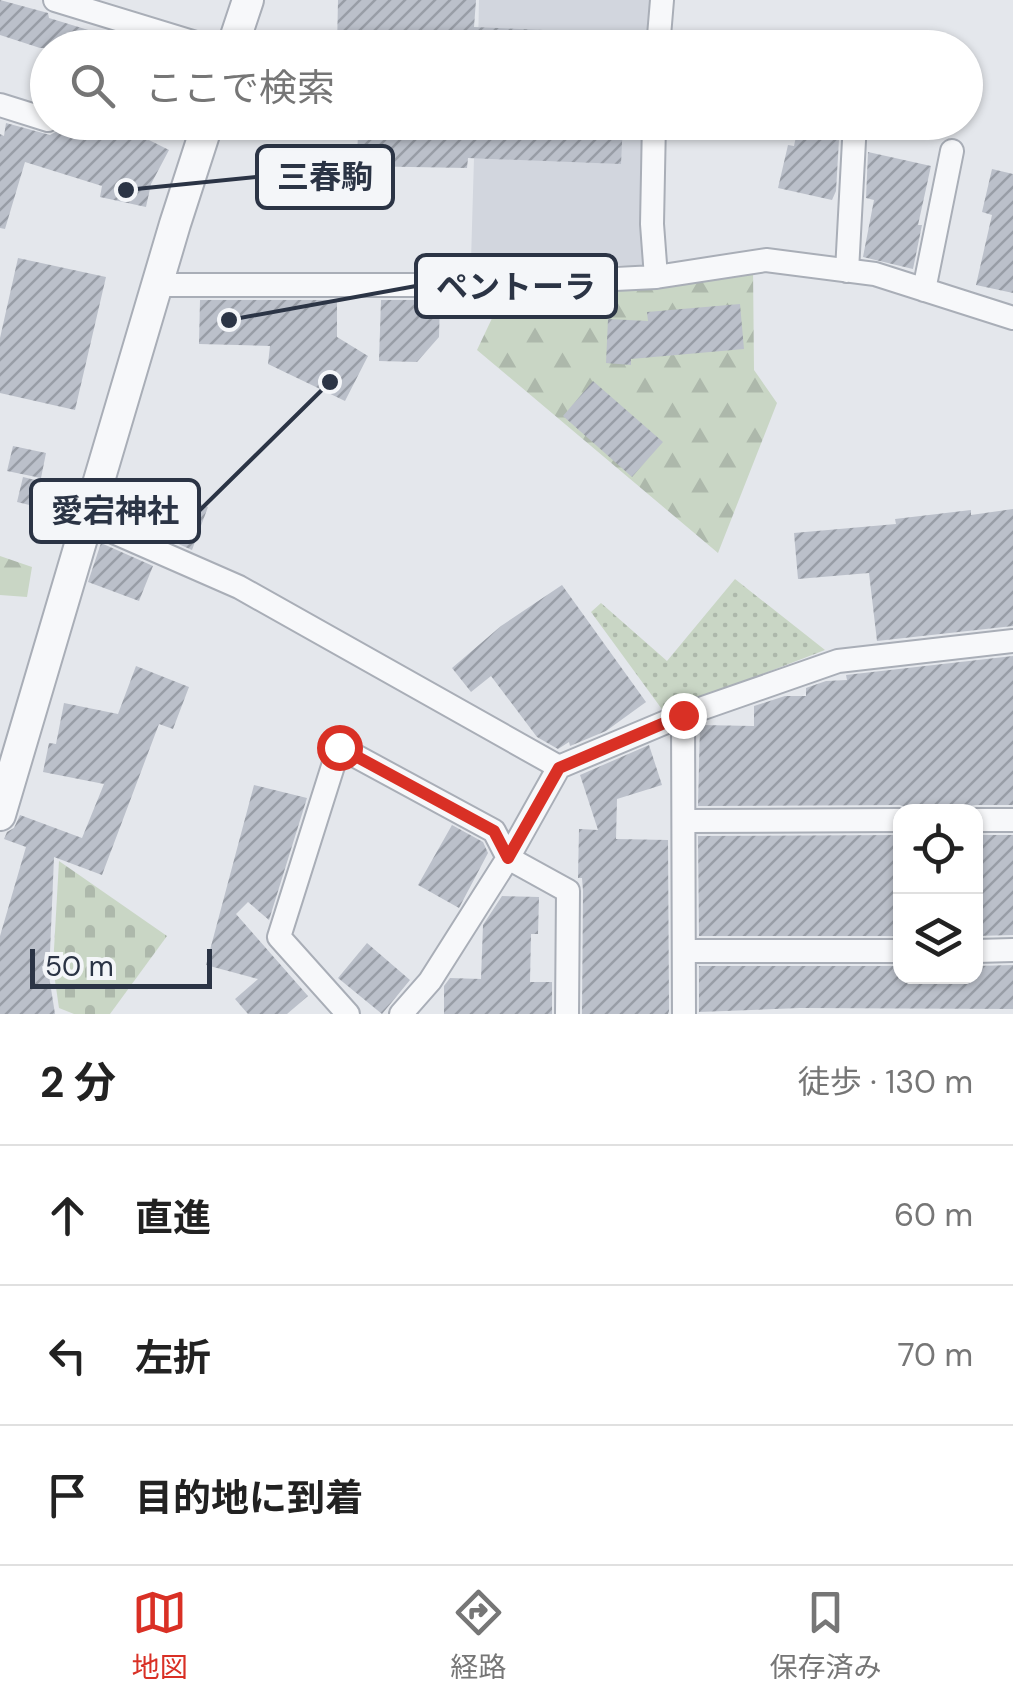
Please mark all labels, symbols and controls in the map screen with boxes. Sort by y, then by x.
search box [30,30,983,140]
icon: search [65,58,120,113]
text: ここで検索 [145,63,335,113]
callout: 三春駒 [257,146,393,208]
text: 三春駒 [277,156,373,198]
callout: ペントーラ [416,255,616,317]
text: ペントーラ [436,266,596,308]
callout: 愛宕神社 [31,480,199,542]
text: 愛宕神社 [51,490,179,532]
route end [661,693,707,739]
route start [317,725,363,771]
map controls [893,804,983,984]
button: locate [893,804,983,894]
button: layers [893,894,983,984]
scale bar [30,944,212,988]
text: 50 m [45,948,114,985]
text: 2 分 [40,1055,116,1110]
text: 徒歩 · 130 m [798,1061,973,1103]
icon: ahead [40,1188,95,1243]
text: 直進 [135,1193,211,1243]
text: 60 m [894,1194,973,1236]
icon: left [40,1328,95,1383]
text: 左折 [135,1333,211,1383]
text: 70 m [897,1334,973,1376]
icon: arrive [40,1468,95,1523]
text: 目的地に到着 [135,1473,363,1523]
tab: 地図 [131,1585,188,1686]
tab: 経路 [450,1585,507,1686]
tab: 保存済み [769,1585,882,1686]

